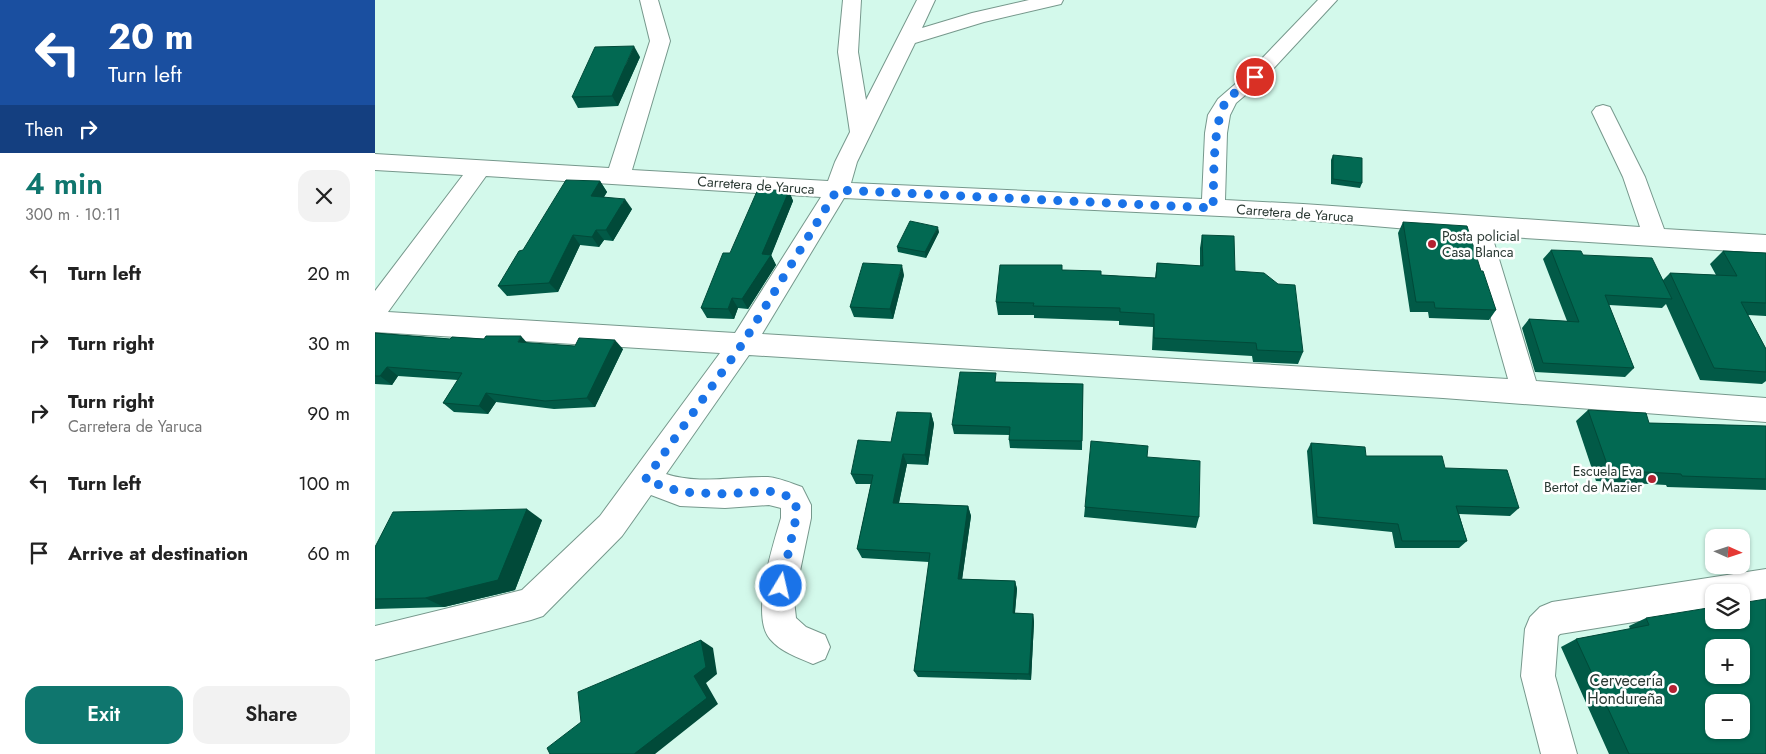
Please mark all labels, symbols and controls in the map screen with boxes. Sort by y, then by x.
text: 20 m [108,12,193,62]
icon: left [25,20,90,85]
pin [1234,56,1276,98]
text: Turn left [108,58,182,90]
icon: arrive [1241,63,1269,91]
icon: right [74,115,102,143]
text: Then [25,116,64,143]
text: 4 min [25,162,103,205]
button: close [298,170,350,222]
street label: Carretera de Yaruca [697,171,815,199]
street label: Carretera de Yaruca [1236,199,1354,227]
text: 300 m · 10:11 [25,203,121,226]
place label: Posta policial Casa Blanca [1442,226,1520,262]
marker: Posta policial Casa Blanca [1426,238,1438,250]
icon: left [25,259,53,287]
text: Turn left [68,260,141,287]
text: 20 m [307,260,350,287]
icon: right [25,329,53,357]
text: Turn right [68,330,154,357]
text: 30 m [308,330,350,357]
text: Turn right [68,388,154,415]
icon: right [25,399,53,427]
text: 90 m [307,400,350,427]
text: Carretera de Yaruca [68,415,202,438]
place label: Escuela Eva Bertot de Mazier [1544,461,1642,497]
icon: left [25,469,53,497]
text: Turn left [68,470,141,497]
text: 100 m [298,470,350,497]
marker: Escuela Eva Bertot de Mazier [1646,473,1658,485]
north arrow [1705,529,1750,574]
map controls [1705,529,1750,739]
icon: arrive [25,539,53,567]
text: Arrive at destination [68,540,248,567]
text: 60 m [307,540,350,567]
position arrow [754,559,806,611]
button: layers [1705,584,1750,629]
button: + [1705,639,1750,684]
place label: Cervecería Hondureña [1587,669,1663,710]
marker: Cervecería Hondureña [1667,683,1679,695]
button: Exit [25,686,183,744]
button: Share [193,686,350,744]
button: − [1705,694,1750,739]

